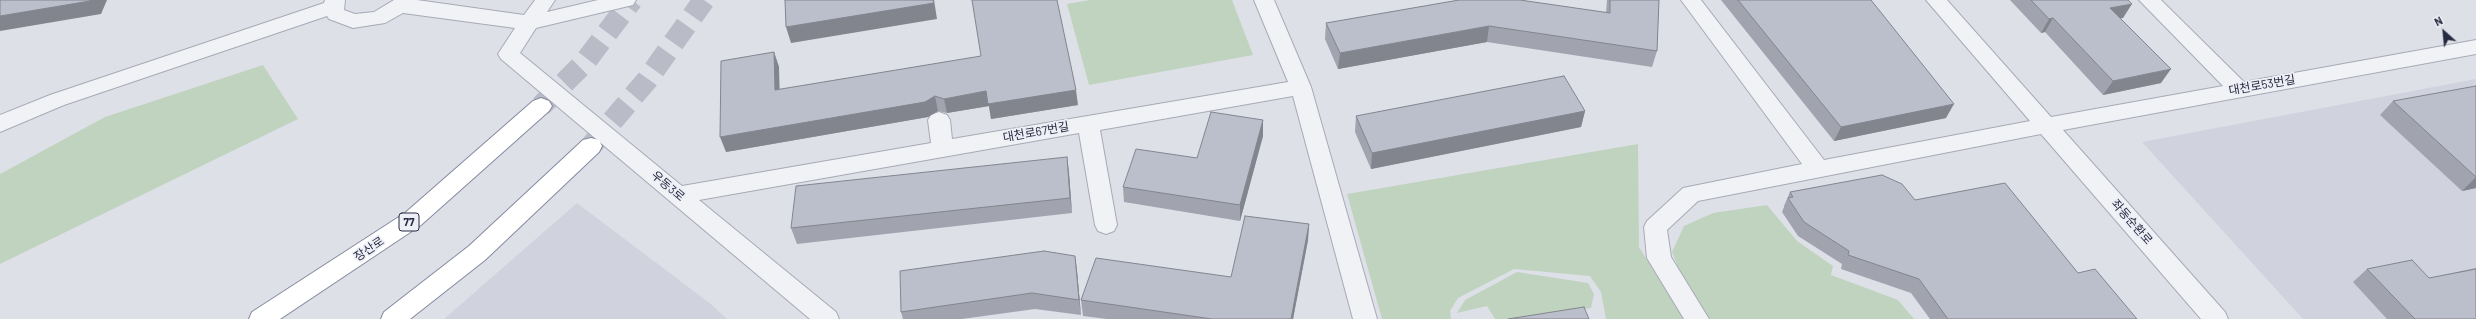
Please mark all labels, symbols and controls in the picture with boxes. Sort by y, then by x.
north arrow [2424,12,2464,52]
text: N [2432,13,2445,28]
street label: 대천로53번길 [2227,72,2297,98]
street label: 대천로67번길 [1002,119,1070,145]
street label: 우동3로 [648,168,688,204]
street label: 좌동순환로 [2108,196,2156,248]
road number: 77 [399,213,419,231]
street label: 장산로 [351,234,387,264]

